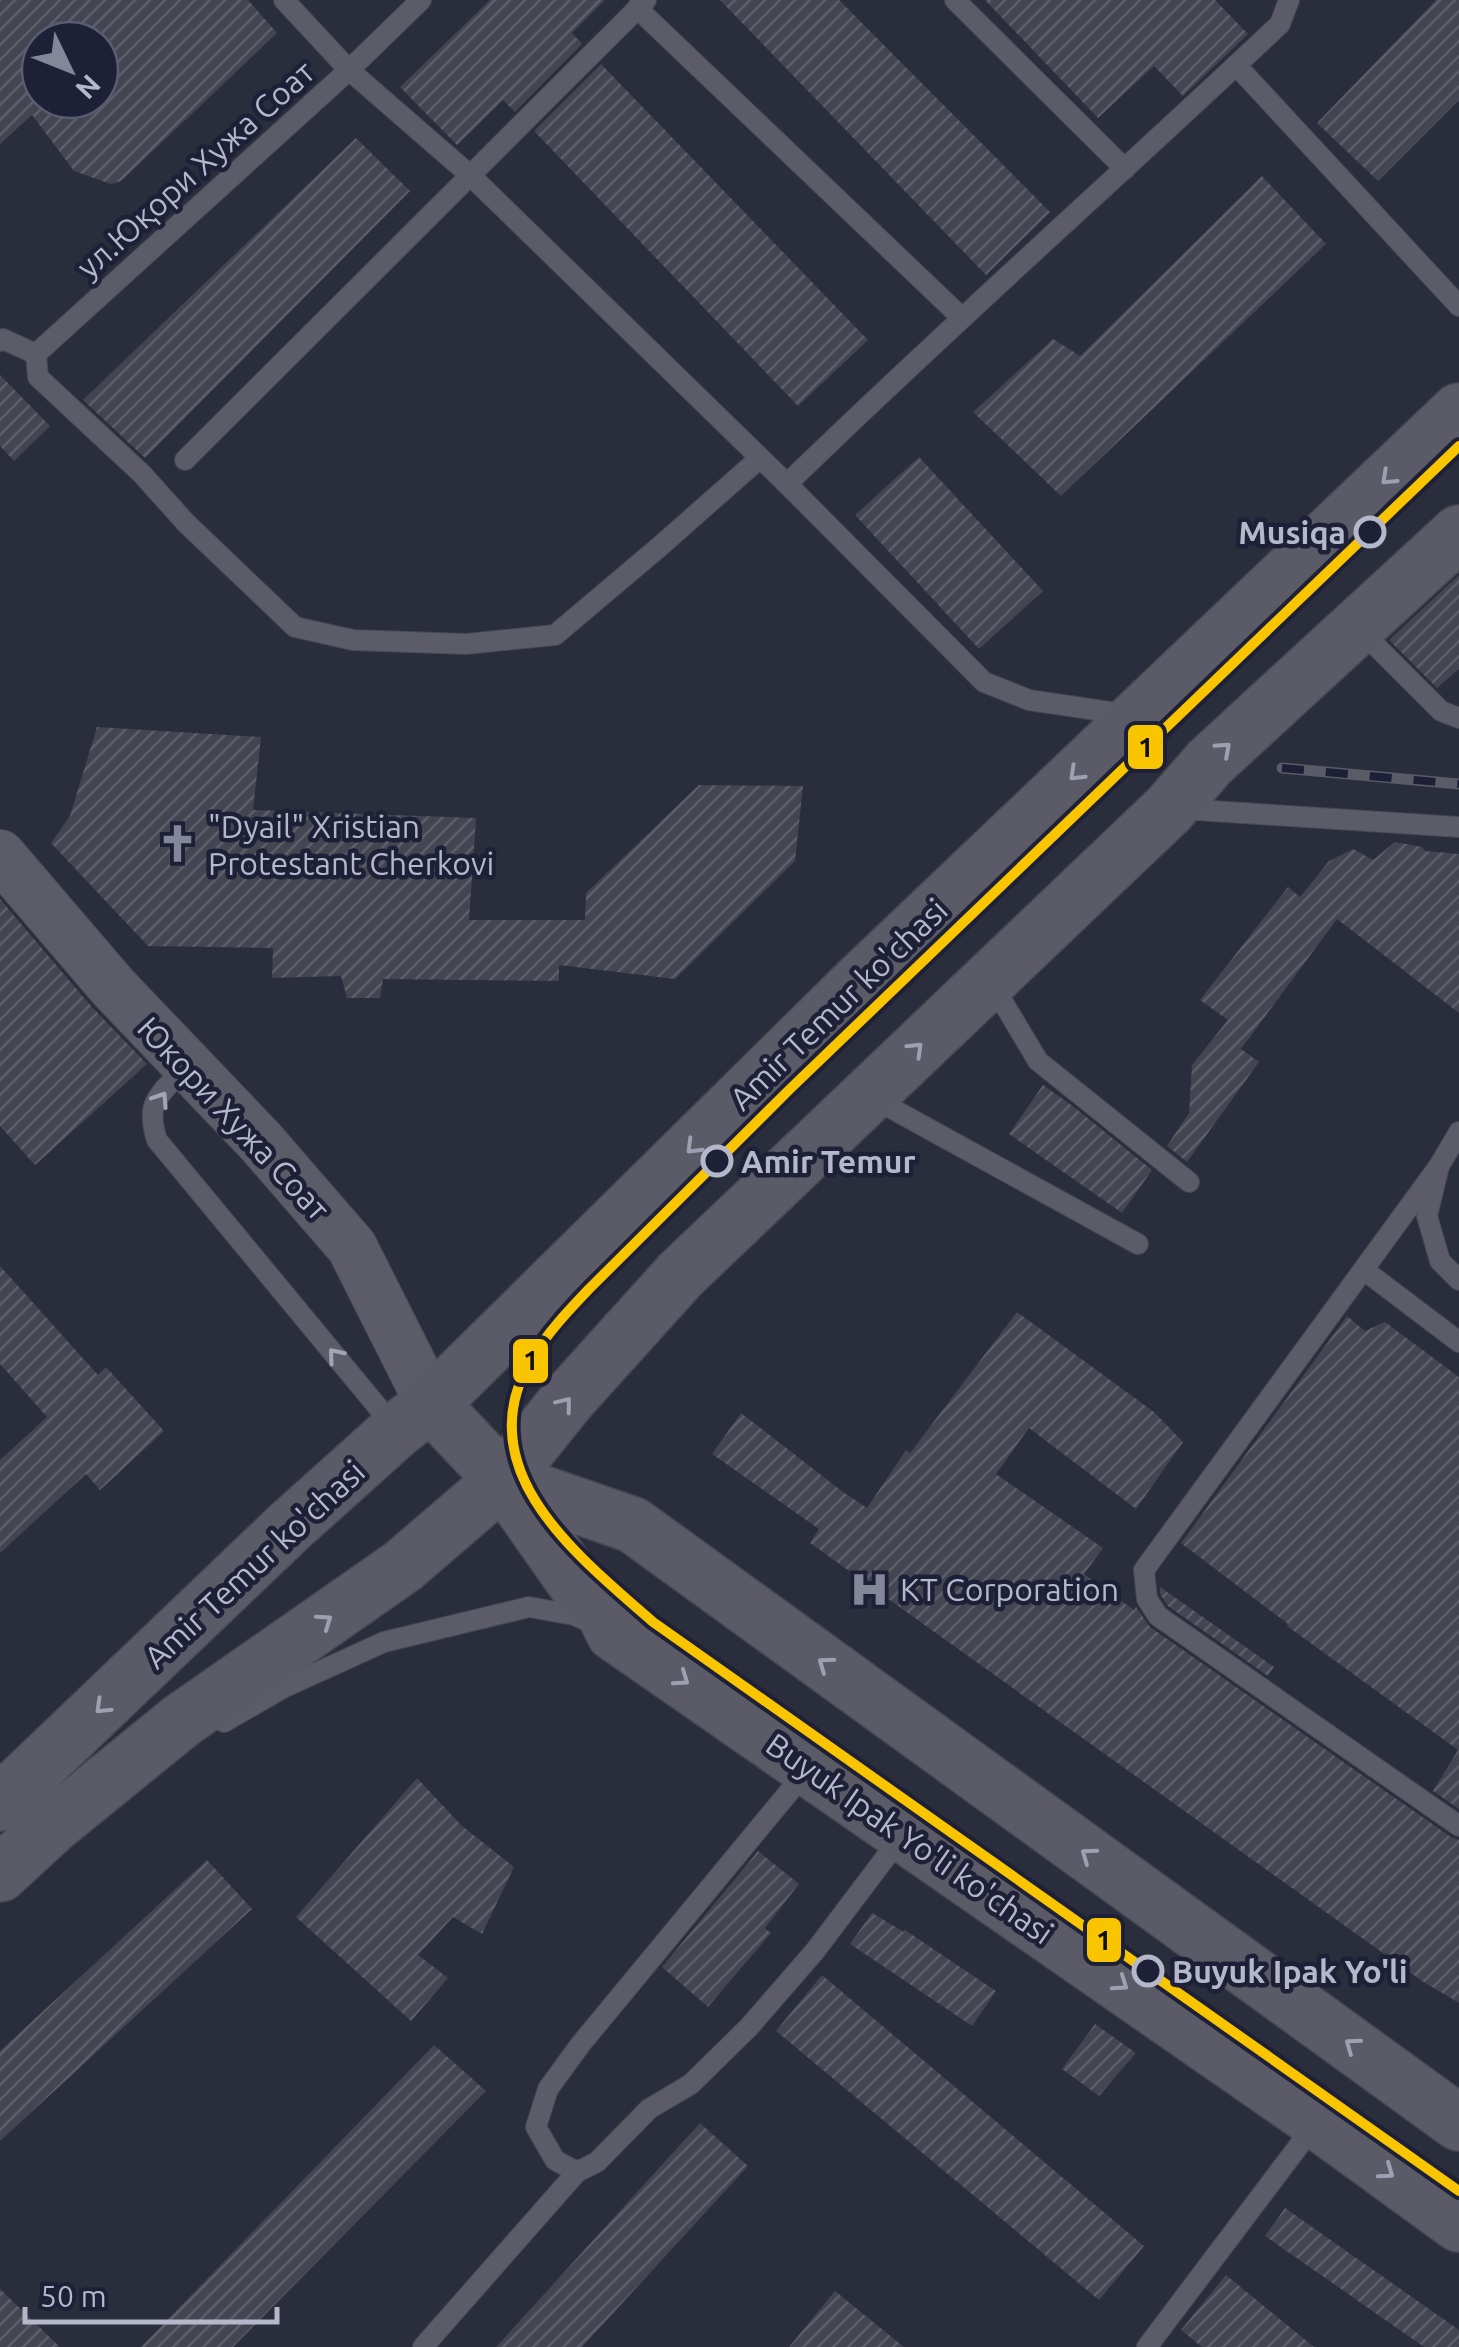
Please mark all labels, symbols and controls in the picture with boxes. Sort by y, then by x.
north arrow [20,20,120,120]
street label: ул.Юқори Хужа Соат [69,53,321,285]
text: N [70,69,107,106]
one-way arrow [1381,466,1400,484]
place label: Musiqa [1238,514,1346,550]
marker: Musiqa [1355,517,1385,547]
line badge: 1 [1126,723,1165,771]
text: 1 [1138,731,1154,762]
one-way arrow [1212,743,1231,761]
one-way arrow [1069,762,1088,780]
place label: "Dyail" Xristian Protestant Cherkovi [208,808,494,881]
church icon: "Dyail" Xristian Protestant Cherkovi [157,823,199,865]
street label: Amir Temur ko'chasi [722,891,954,1117]
street label: Юкори Хужа Соат [131,1009,337,1227]
one-way arrow [905,1043,923,1061]
one-way arrow [149,1091,168,1109]
one-way arrow [686,1135,704,1153]
place label: Amir Temur [741,1143,916,1179]
marker: Amir Temur [702,1146,732,1176]
line badge: 1 [511,1337,550,1385]
text: 1 [523,1344,539,1375]
one-way arrow [329,1349,347,1367]
one-way arrow [553,1398,571,1416]
street label: Amir Temur ko'chasi [137,1453,371,1675]
hospital icon: KT Corporation [849,1568,891,1610]
place label: KT Corporation [900,1571,1119,1607]
one-way arrow [314,1615,333,1633]
one-way arrow [818,1659,836,1676]
one-way arrow [670,1667,689,1685]
one-way arrow [96,1696,114,1714]
street label: Buyuk Ipak Yo'li ko'chasi [760,1725,1060,1951]
one-way arrow [1081,1849,1100,1867]
line badge: 1 [1085,1916,1123,1964]
text: 1 [1096,1924,1112,1955]
place label: Buyuk Ipak Yo'li [1172,1953,1408,1989]
marker: Buyuk Ipak Yo'li [1133,1956,1163,1986]
one-way arrow [1110,1972,1128,1990]
one-way arrow [1344,2039,1363,2058]
one-way arrow [1376,2160,1394,2177]
scale bar [25,2262,278,2324]
text: 50 m [40,2279,107,2313]

